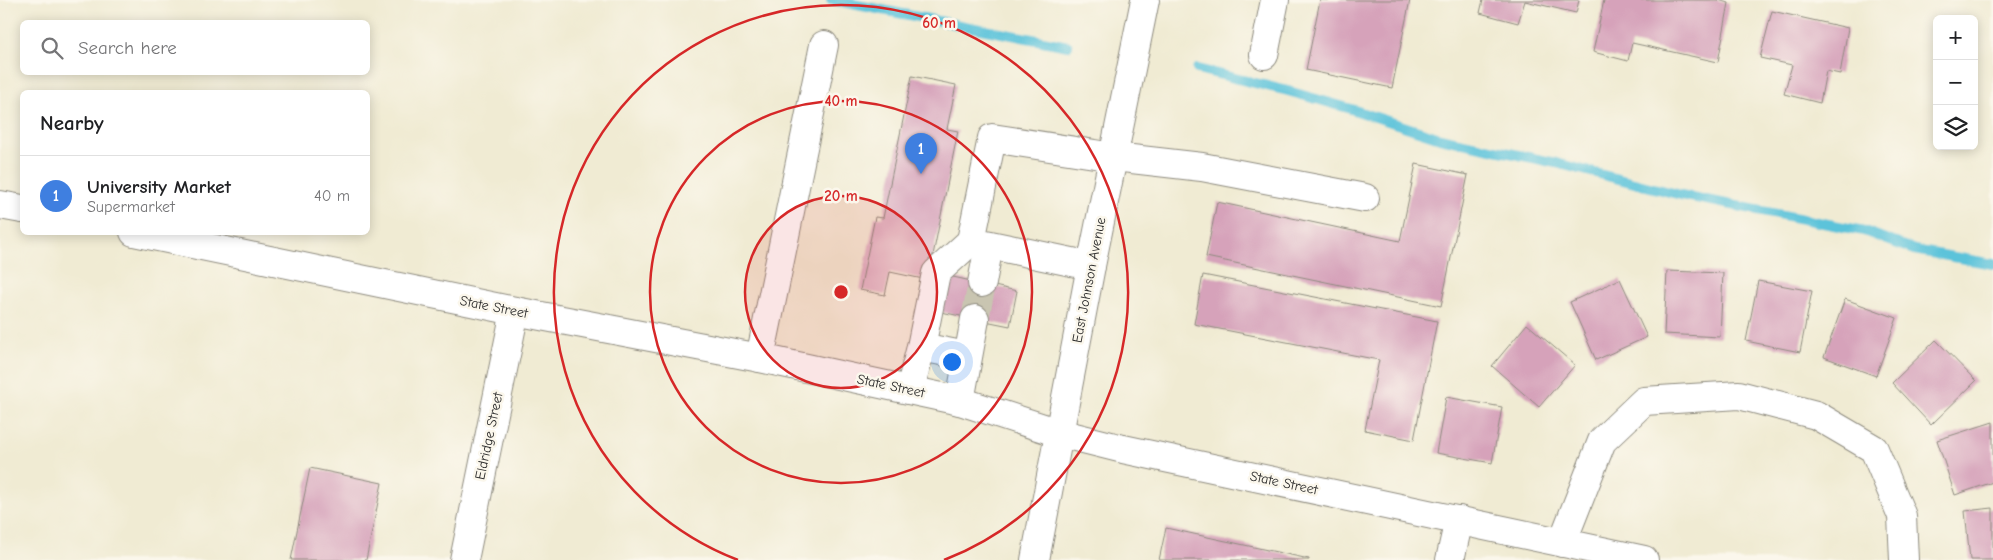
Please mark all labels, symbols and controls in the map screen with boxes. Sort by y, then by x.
text: 60 m [922,14,956,32]
map controls [1933,15,1978,150]
button: + [1933,15,1978,60]
search box [20,20,370,75]
icon: search [38,34,66,62]
text: Search here [78,37,177,59]
button: − [1933,60,1978,105]
text: 40 m [825,92,858,110]
button: layers [1933,105,1978,150]
text: Nearby [40,111,104,135]
pin: 1 [905,133,937,174]
text: University Market [87,176,231,198]
text: 1 [53,187,59,205]
text: 40 m [314,187,350,205]
text: 20 m [824,187,858,205]
text: Supermarket [87,198,175,216]
street label: East Johnson Avenue [1068,216,1110,344]
centre of rings [832,283,850,301]
street label: State Street [459,292,530,322]
your location [939,349,965,375]
street label: State Street [856,371,927,402]
street label: Eldridge Street [471,390,507,481]
street label: State Street [1249,468,1320,499]

